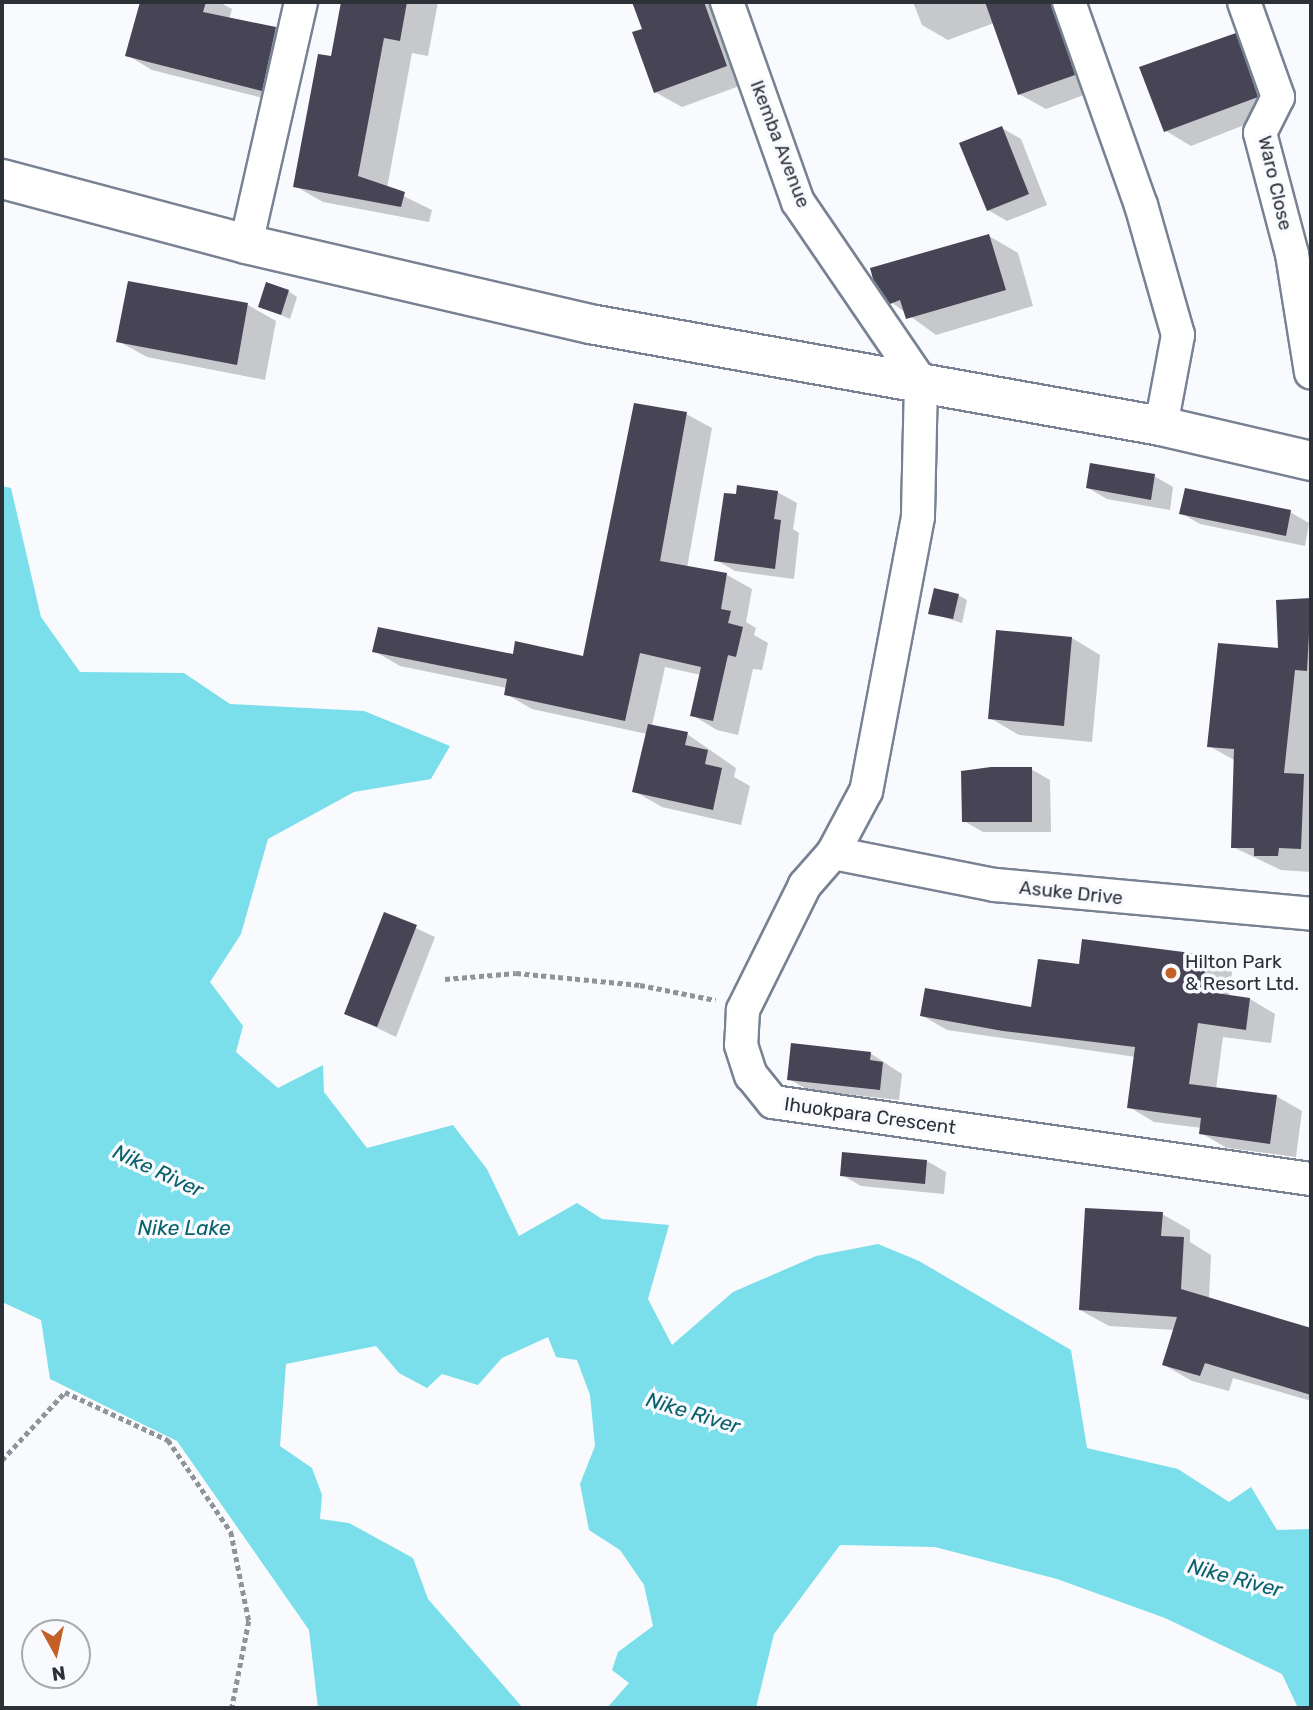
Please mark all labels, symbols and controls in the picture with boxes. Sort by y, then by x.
street label: Ikemba Avenue [745,77,815,211]
street label: Waro Close [1253,133,1297,233]
street label: Asuke Drive [1018,876,1124,910]
place label: Hilton Park & Resort Ltd. [1185,951,1299,995]
marker: Hilton Park & Resort Ltd. [1163,965,1179,981]
street label: Ihuokpara Crescent [783,1093,957,1139]
water label: Nike River [109,1139,207,1203]
water label: Nike Lake [137,1215,231,1241]
water label: Nike River [643,1387,743,1439]
water label: Nike River [1185,1553,1285,1603]
north arrow [21,1619,91,1689]
text: N [50,1661,67,1686]

